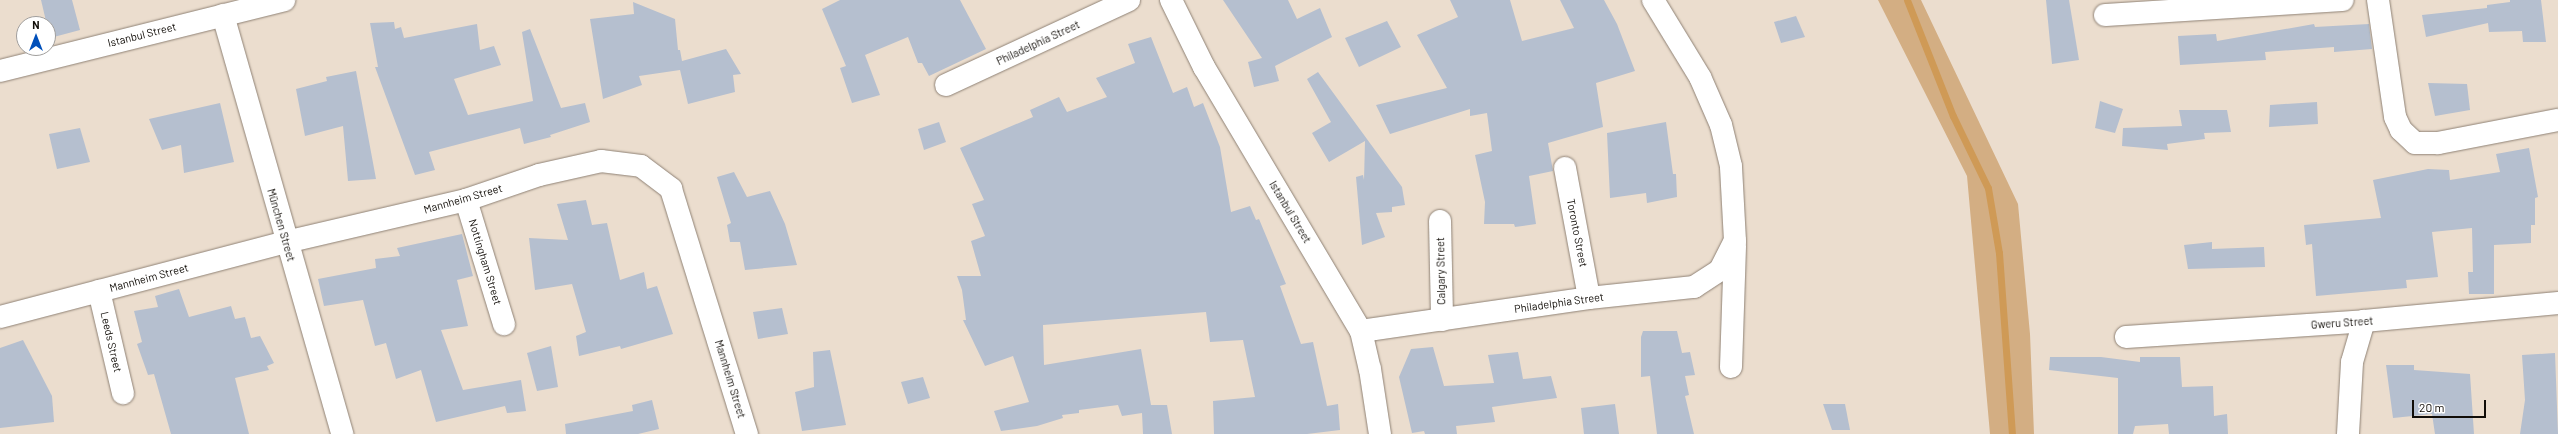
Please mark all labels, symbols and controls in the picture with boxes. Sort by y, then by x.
north arrow [16,16,56,56]
text: N [32,18,40,31]
street label: Philadelphia Street [994,18,1082,68]
street label: Istanbul Street [106,20,178,50]
street label: Istanbul Street [1266,178,1314,246]
street label: Mannheim Street [422,181,504,217]
street label: München Street [264,187,298,263]
street label: Toronto Street [1564,198,1590,268]
street label: Nottingham Street [466,218,504,306]
street label: Calgary Street [1434,237,1448,305]
street label: Mannheim Street [108,261,190,295]
street label: Philadelphia Street [1513,290,1605,316]
street label: Leeds Street [98,311,124,373]
street label: Gweru Street [2310,314,2374,332]
street label: Mannheim Street [712,338,748,420]
scale bar [2414,392,2488,418]
text: 20 m [2419,400,2445,414]

